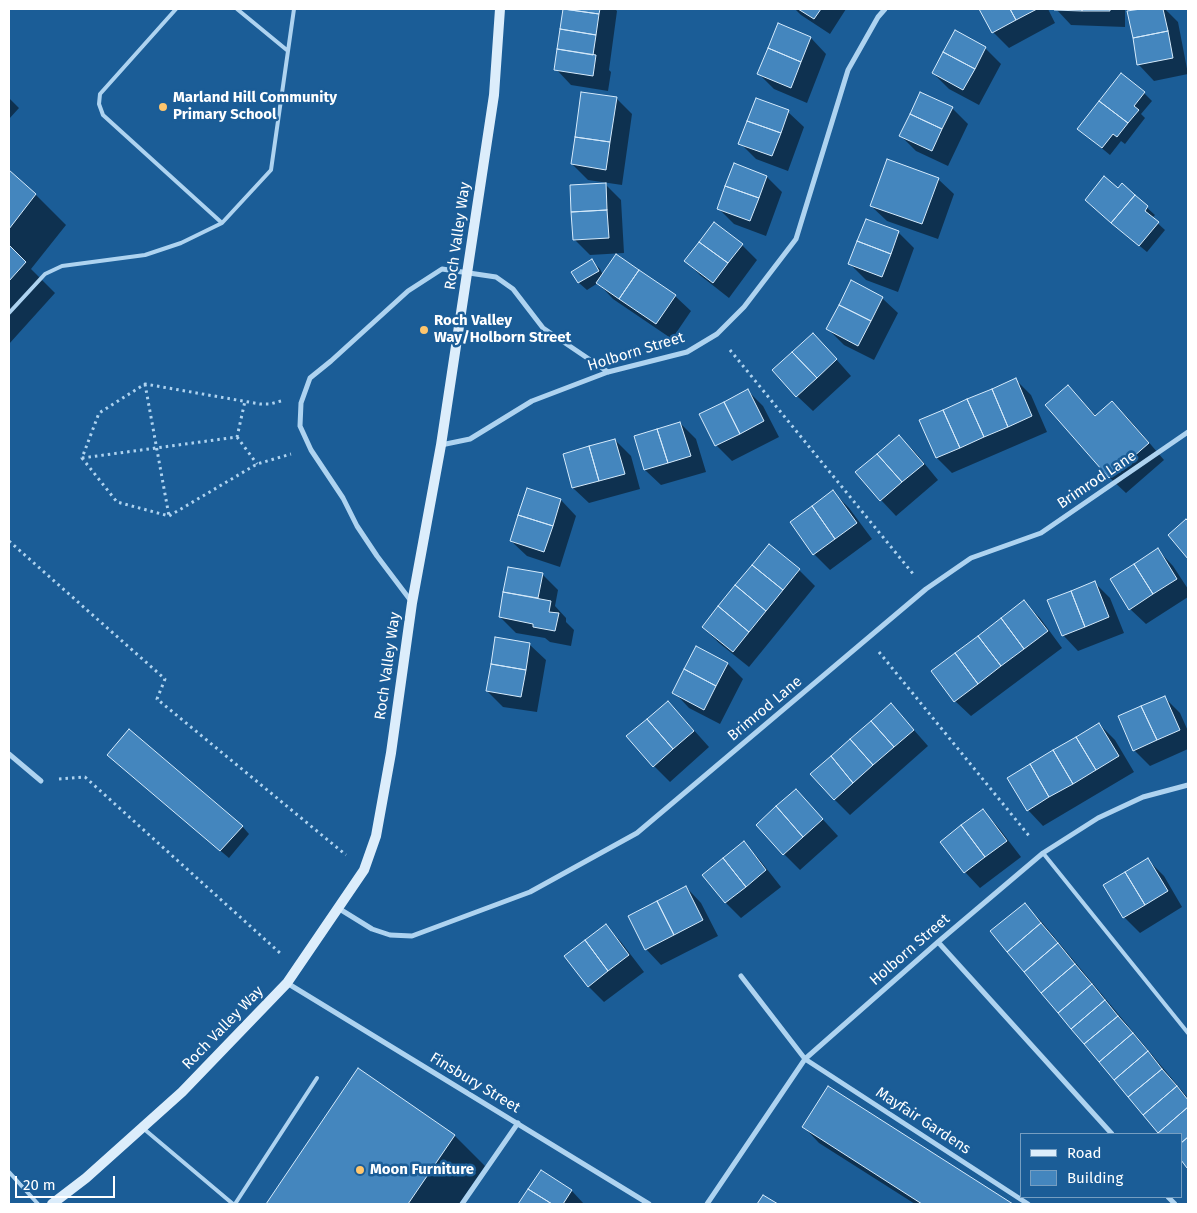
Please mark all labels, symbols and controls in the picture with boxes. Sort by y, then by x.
place label: Marland Hill Community Primary School [173,89,337,124]
marker: Marland Hill Community Primary School [157,101,169,113]
street label: Roch Valley Way [442,181,474,291]
place label: Roch Valley Way/Holborn Street [434,312,571,347]
marker: Roch Valley Way/Holborn Street [418,324,430,336]
street label: Holborn Street [585,329,687,375]
street label: Brimrod Lane [1054,447,1140,513]
street label: Roch Valley Way [372,611,404,721]
street label: Brimrod Lane [724,673,806,745]
street label: Holborn Street [866,910,954,990]
street label: Roch Valley Way [179,983,267,1073]
street label: Finsbury Street [427,1049,523,1117]
street label: Mayfair Gardens [872,1084,974,1158]
legend [1020,1133,1182,1198]
text: Road [1067,1144,1102,1162]
place label: Moon Furniture [370,1161,474,1179]
marker: Moon Furniture [354,1164,366,1176]
scale bar [18,1166,118,1198]
text: Building [1067,1169,1123,1187]
text: 20 m [23,1176,56,1194]

